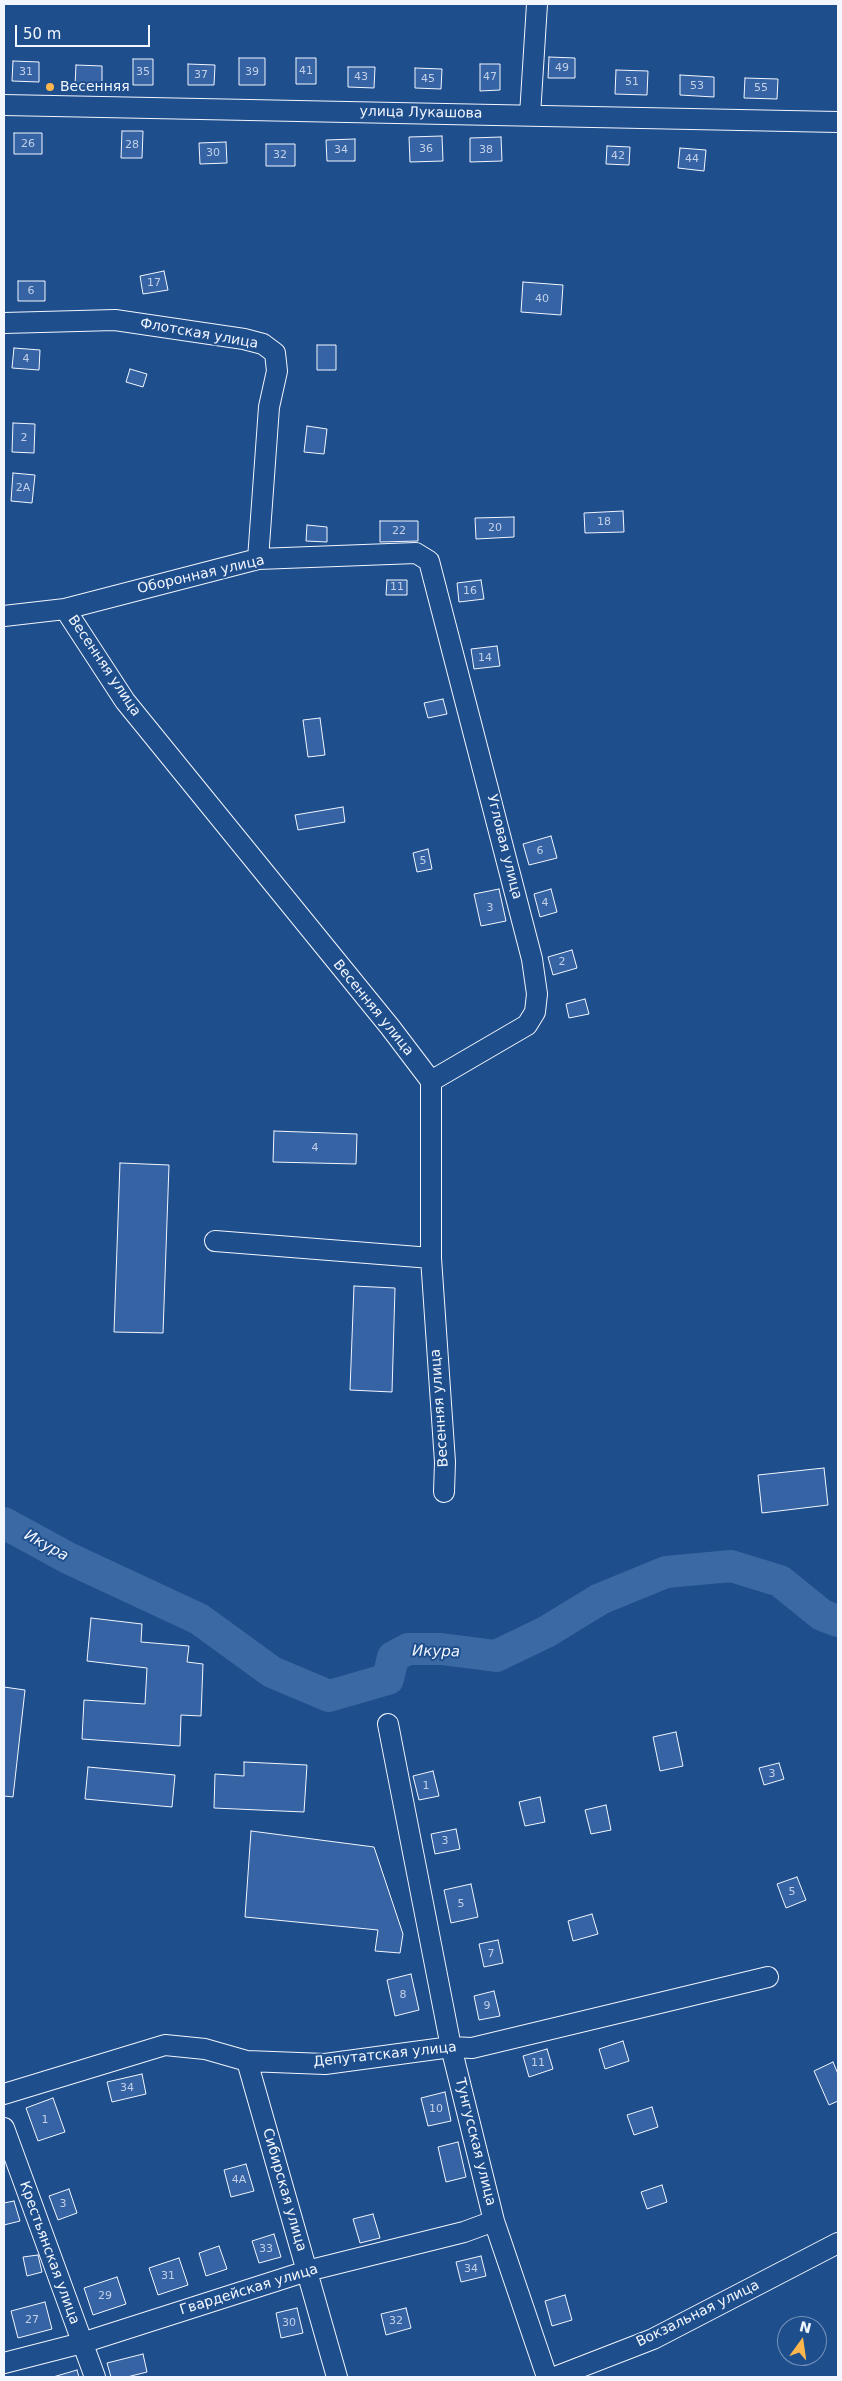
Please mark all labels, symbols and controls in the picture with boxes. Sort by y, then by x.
scale bar [18,15,152,47]
text: 50 m [23,25,61,43]
house number: 49 [555,61,569,75]
house number: 41 [299,64,313,78]
house number: 31 [19,65,33,79]
house number: 35 [136,65,150,79]
house number: 39 [245,65,259,79]
house number: 37 [194,68,208,82]
house number: 43 [354,70,368,84]
house number: 47 [483,70,497,84]
house number: 45 [421,72,435,86]
house number: 51 [625,75,639,89]
place label: Весенняя [60,79,130,95]
house number: 53 [690,79,704,93]
marker: Весенняя [44,81,56,93]
house number: 55 [754,81,768,95]
street label: улица Лукашова [359,104,483,122]
house number: 26 [21,137,35,151]
house number: 28 [125,138,139,152]
house number: 36 [419,142,433,156]
house number: 34 [334,143,348,157]
house number: 38 [479,143,493,157]
house number: 30 [206,146,220,160]
house number: 32 [273,148,287,162]
house number: 42 [611,149,625,163]
house number: 44 [685,152,699,166]
house number: 17 [147,276,161,290]
house number: 6 [28,284,34,298]
house number: 40 [535,292,549,306]
street label: Флотская улица [139,315,259,353]
house number: 4 [23,352,29,366]
house number: 2 [21,431,27,445]
house number: 2А [16,481,30,495]
house number: 18 [597,515,611,529]
house number: 20 [488,521,502,535]
house number: 22 [392,524,406,538]
street label: Оборонная улица [136,552,266,598]
house number: 11 [390,580,404,594]
house number: 16 [463,584,477,598]
street label: Весенняя улица [64,612,144,720]
house number: 14 [478,651,492,665]
street label: Угловая улица [483,793,525,901]
house number: 6 [537,844,543,858]
house number: 5 [420,854,426,868]
house number: 4 [542,896,548,910]
house number: 3 [487,901,493,915]
house number: 2 [559,955,565,969]
street label: Весенняя улица [329,957,417,1059]
house number: 4 [312,1141,318,1155]
street label: Весенняя улица [427,1348,453,1468]
water label: Икура [21,1527,71,1565]
water label: Икура [412,1643,460,1661]
house number: 3 [769,1767,775,1781]
house number: 1 [423,1779,429,1793]
house number: 3 [442,1834,448,1848]
house number: 5 [789,1885,795,1899]
house number: 5 [458,1897,464,1911]
house number: 7 [488,1947,494,1961]
house number: 8 [400,1988,406,2002]
house number: 9 [484,1999,490,2013]
street label: Депутатская улица [313,2039,457,2071]
house number: 11 [531,2056,545,2070]
street label: Тунгусская улица [451,2076,499,2208]
house number: 34 [120,2081,134,2095]
house number: 10 [429,2102,443,2116]
house number: 1 [42,2113,48,2127]
street label: Сибирская улица [258,2126,310,2254]
house number: 4А [232,2173,246,2187]
street label: Крестьянская улица [15,2179,83,2327]
house number: 3 [60,2197,66,2211]
house number: 33 [259,2242,273,2256]
street label: Гвардейская улица [178,2261,320,2319]
house number: 34 [464,2262,478,2276]
house number: 31 [161,2269,175,2283]
street label: Вокзальная улица [634,2277,762,2351]
house number: 29 [98,2289,112,2303]
house number: 27 [25,2313,39,2327]
house number: 32 [389,2314,403,2328]
house number: 30 [282,2316,296,2330]
north arrow [777,2316,827,2366]
text: N [798,2318,813,2337]

